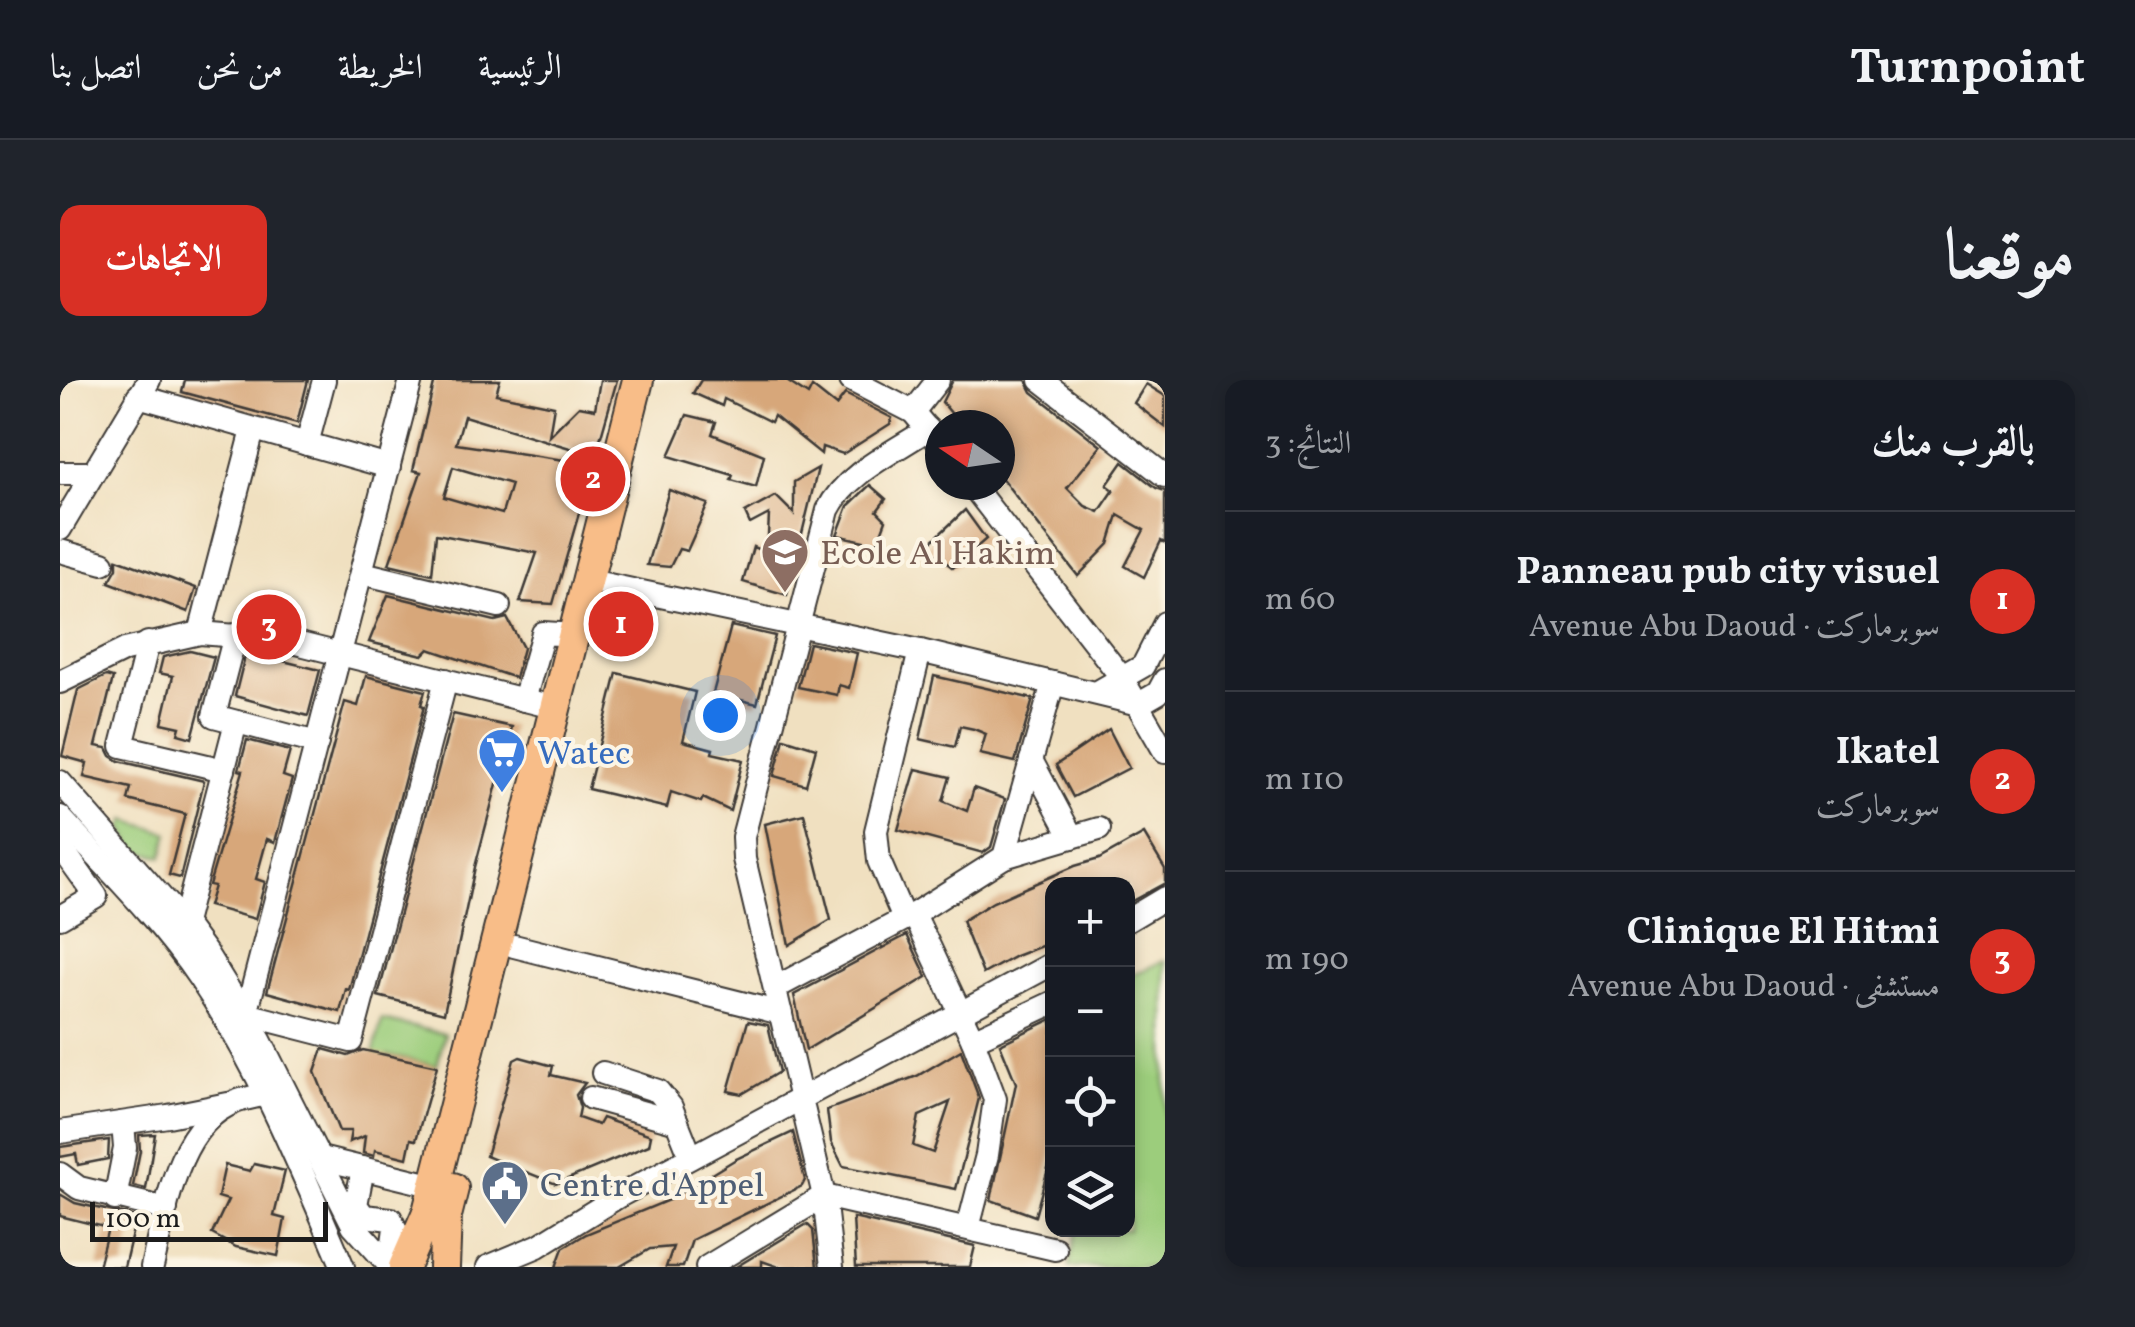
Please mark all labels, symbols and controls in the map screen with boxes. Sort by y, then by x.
text: Turnpoint [1850,36,2085,103]
text: اتصل بنا [50,45,142,93]
text: من نحن [197,45,283,93]
text: الخريطة [338,45,423,93]
text: الرئيسية [478,45,562,93]
button: الاتجاهات [60,205,267,316]
text: موقعنا [1944,211,2075,309]
north arrow [925,410,1015,500]
text: بالقرب منك [1871,415,2035,474]
text: النتائج: 3 [1265,423,1352,467]
pin: 2 [560,442,626,516]
school or university icon: Ecole Al Hakim [759,526,811,594]
place label: Ecole Al Hakim [820,531,1055,579]
text: Panneau pub city visuel [1516,547,1940,600]
text: 60 m [1265,579,1335,623]
text: 1 [1996,579,2009,623]
pin: 1 [588,586,654,662]
pin: 3 [236,590,302,664]
text: سوبرماركت · Avenue Abu Daoud [1529,606,1940,650]
your location [695,690,746,741]
supermarket icon: Watec [476,726,528,794]
text: Ikatel [1836,727,1940,780]
place label: Watec [537,731,631,779]
text: 110 m [1265,759,1344,803]
text: 2 [1994,759,2011,803]
text: سوبرماركت [1816,786,1940,830]
map controls [1045,877,1135,1237]
button: + [1045,877,1135,967]
text: Clinique El Hitmi [1627,907,1940,960]
text: 190 m [1265,939,1349,983]
text: 3 [1994,939,2011,983]
text: مستشفى · Avenue Abu Daoud [1567,966,1940,1010]
button: − [1045,967,1135,1057]
button: locate [1045,1057,1135,1147]
button: layers [1045,1147,1135,1237]
public building icon: Centre d'Appel [479,1158,531,1226]
place label: Centre d'Appel [540,1163,764,1211]
scale bar [90,1197,328,1241]
text: 100 m [105,1200,180,1239]

